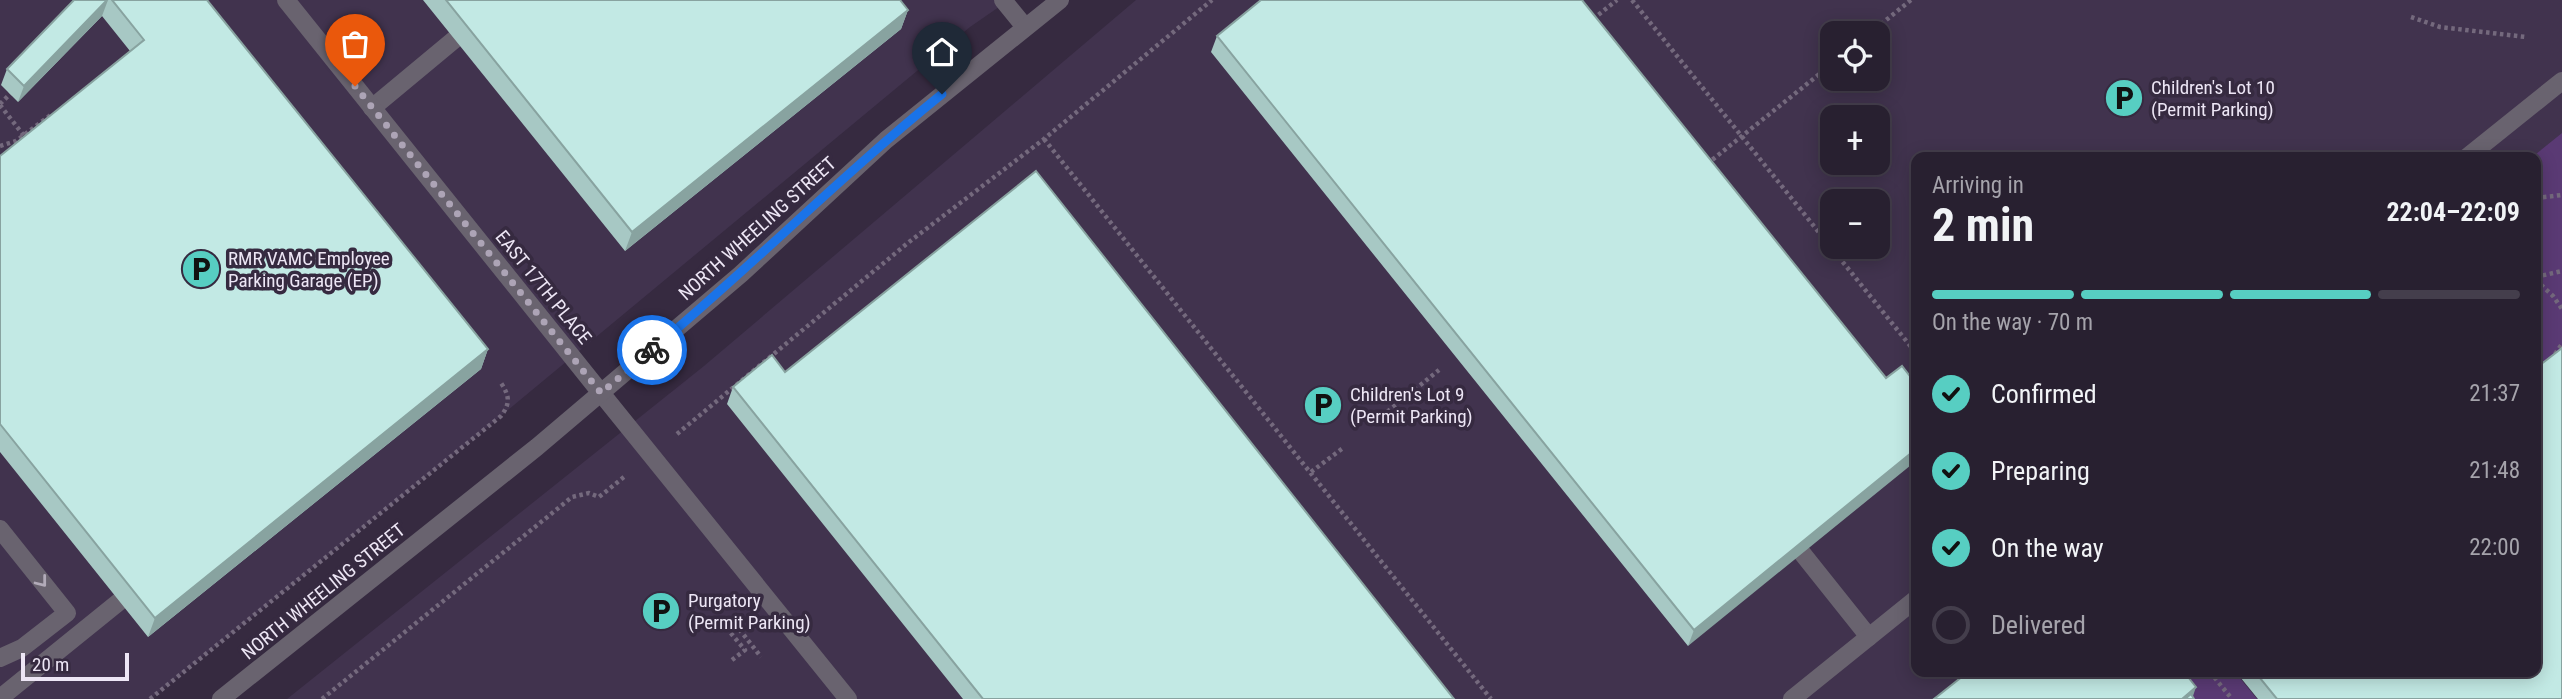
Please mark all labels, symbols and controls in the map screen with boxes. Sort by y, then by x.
pin [325,14,385,86]
map controls [1820,21,1890,259]
button: locate [1820,21,1890,91]
pin [912,22,972,94]
icon: bag [336,25,374,63]
icon: home [923,33,961,71]
place label: Children's Lot 10 (Permit Parking) [2151,76,2275,121]
parking icon: Children's Lot 10 (Permit Parking) [2103,77,2145,119]
button: + [1820,105,1890,175]
street label: NORTH WHEELING STREET [674,152,841,305]
text: Arriving in [1932,172,2024,199]
button: − [1820,189,1890,259]
text: 22:04–22:09 [2386,197,2520,227]
text: 2 min [1932,198,2034,252]
street label: EAST 17TH PLACE [491,226,597,349]
place label: RMR VAMC Employee Parking Garage (EP) [228,247,390,292]
parking icon: RMR VAMC Employee Parking Garage (EP) [180,248,222,290]
text: On the way · 70 m [1932,309,2093,336]
courier [617,315,687,385]
icon: bike [633,331,671,369]
icon: check [1932,375,1970,413]
text: Confirmed [1991,379,2097,409]
text: 21:37 [2469,380,2520,407]
place label: Children's Lot 9 (Permit Parking) [1350,383,1473,428]
parking icon: Children's Lot 9 (Permit Parking) [1302,384,1344,426]
icon: check [1932,452,1970,490]
text: Preparing [1991,456,2090,486]
text: 21:48 [2469,457,2520,484]
street label: NORTH WHEELING STREET [237,518,410,664]
icon: check [1932,529,1970,567]
text: On the way [1991,533,2104,563]
text: 22:00 [2469,534,2520,561]
one-way arrow [34,575,47,587]
place label: Purgatory (Permit Parking) [688,589,811,634]
parking icon: Purgatory (Permit Parking) [640,590,682,632]
text: Delivered [1991,610,2086,640]
scale bar [21,650,130,682]
text: 20 m [32,653,69,676]

